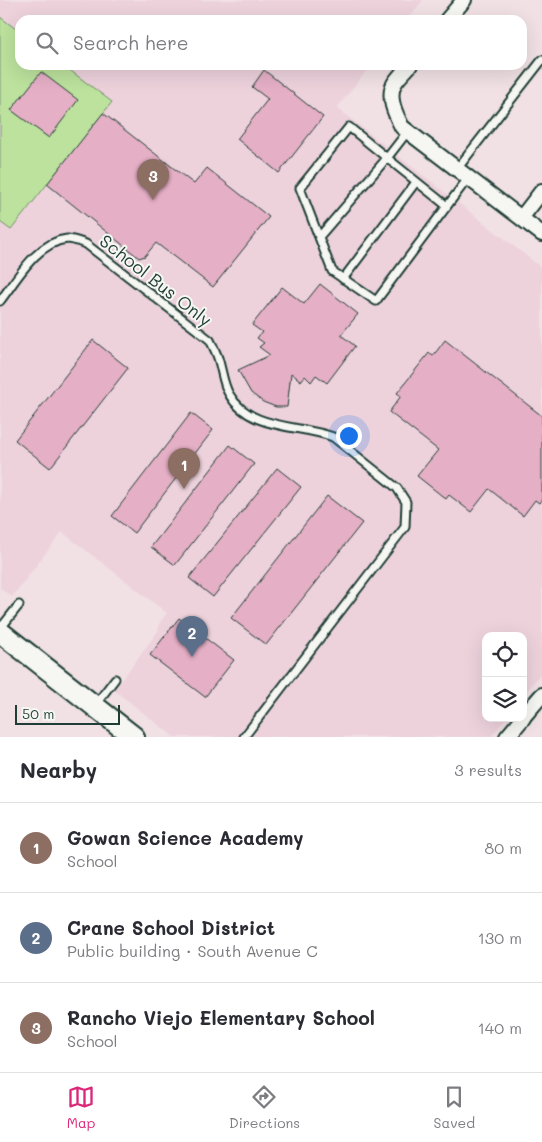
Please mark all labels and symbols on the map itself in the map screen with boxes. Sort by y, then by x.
pin: 3 [137,159,169,200]
street label: School Bus Only [95,229,217,331]
your location [336,423,362,449]
pin: 1 [168,448,200,489]
pin: 2 [176,616,208,657]
scale bar [15,702,120,725]

